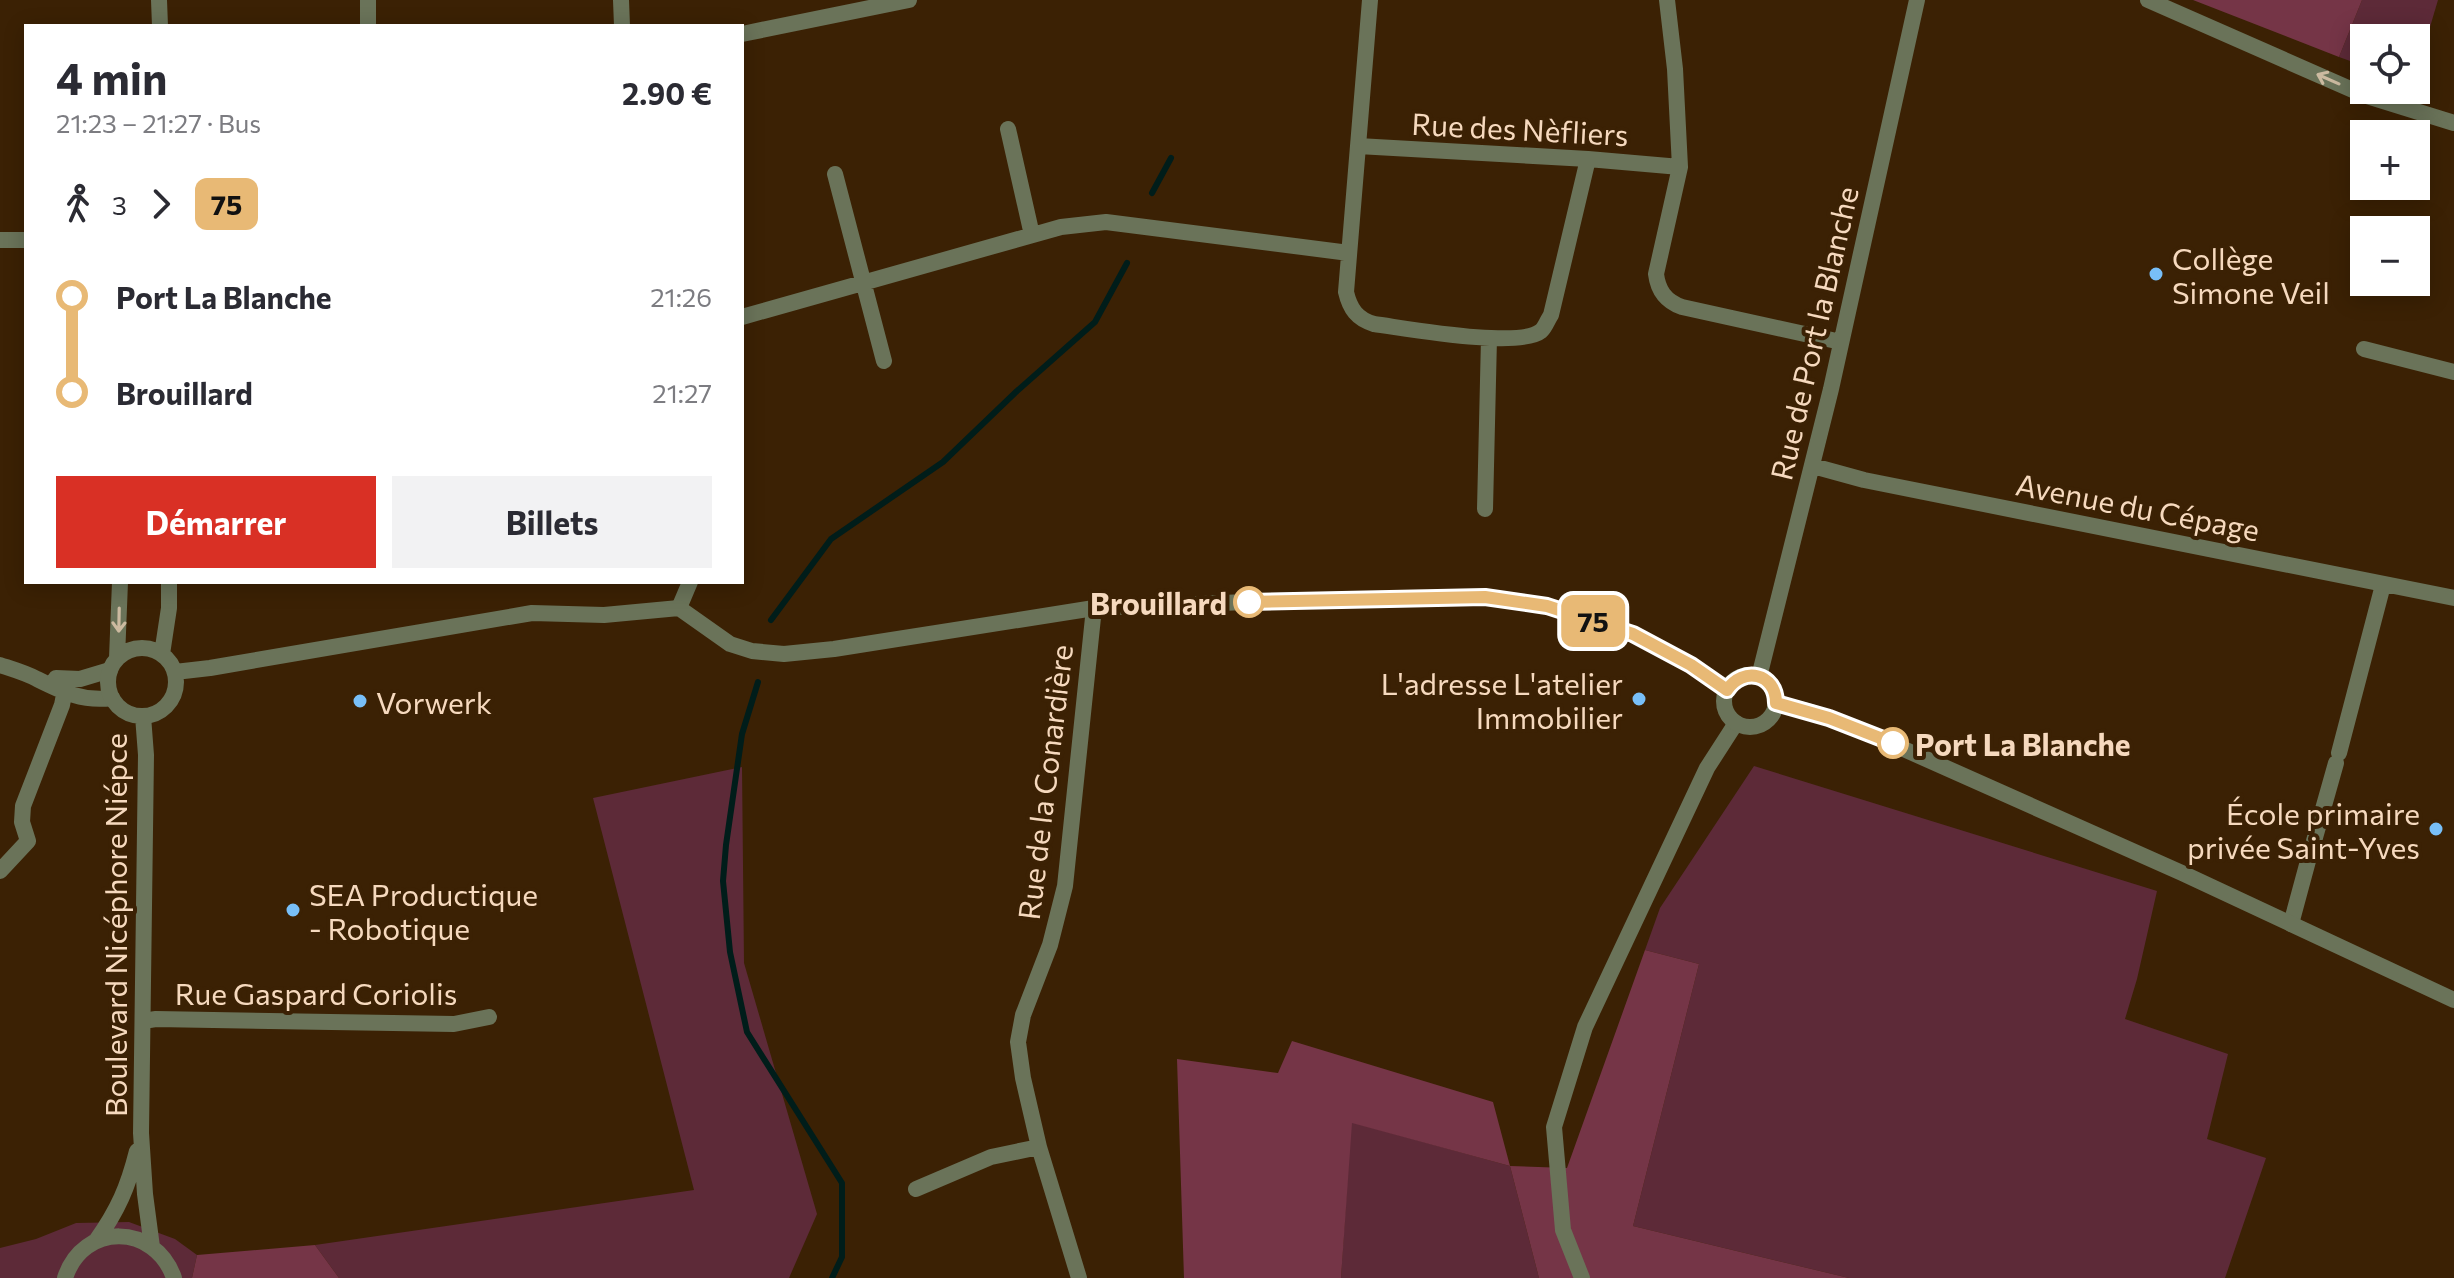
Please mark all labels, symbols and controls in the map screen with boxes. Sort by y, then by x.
map controls [2350,24,2430,296]
button: locate [2350,24,2430,104]
text: 4 min [56,50,168,104]
one-way arrow [2316,71,2340,86]
text: 2.90 € [622,74,712,111]
street label: Rue des Nèfliers [1411,104,1629,152]
text: 21:23 – 21:27 · Bus [56,107,261,138]
button: + [2350,120,2430,200]
icon: walk [56,182,100,226]
icon: forward [139,182,183,226]
street label: Rue de Port la Blanche [1761,183,1865,483]
text: 75 [211,187,242,221]
text: 3 [112,189,127,220]
button: − [2350,216,2430,296]
place label: Collège Simone Veil [2172,239,2330,310]
marker: Collège Simone Veil [2147,265,2165,283]
text: Port La Blanche [116,278,332,315]
text: 21:26 [650,281,712,312]
text: Brouillard [116,374,253,411]
text: 21:27 [652,377,712,408]
street label: Avenue du Cépage [2013,464,2263,548]
button: Démarrer [56,476,376,568]
button: Billets [392,476,712,568]
place label: Brouillard [1090,584,1227,621]
marker: Brouillard [1234,587,1264,617]
line badge: 75 [1557,595,1629,647]
text: 75 [1577,604,1609,638]
one-way arrow [112,606,127,633]
street label: Rue de la Conardière [1009,642,1079,922]
place label: L'adresse L'atelier Immobilier [1381,664,1623,735]
place label: Vorwerk [376,683,492,720]
marker: L'adresse L'atelier Immobilier [1630,690,1648,708]
marker: Vorwerk [351,692,369,710]
place label: Port La Blanche [1915,725,2131,762]
marker: Port La Blanche [1878,728,1908,758]
street label: Boulevard Nicéphore Niépce [96,733,133,1117]
place label: École primaire privée Saint-Yves [2187,794,2420,865]
marker: École primaire privée Saint-Yves [2427,820,2445,838]
place label: SEA Productique - Robotique [309,875,538,946]
marker: SEA Productique - Robotique [284,901,302,919]
street label: Rue Gaspard Coriolis [175,974,457,1011]

